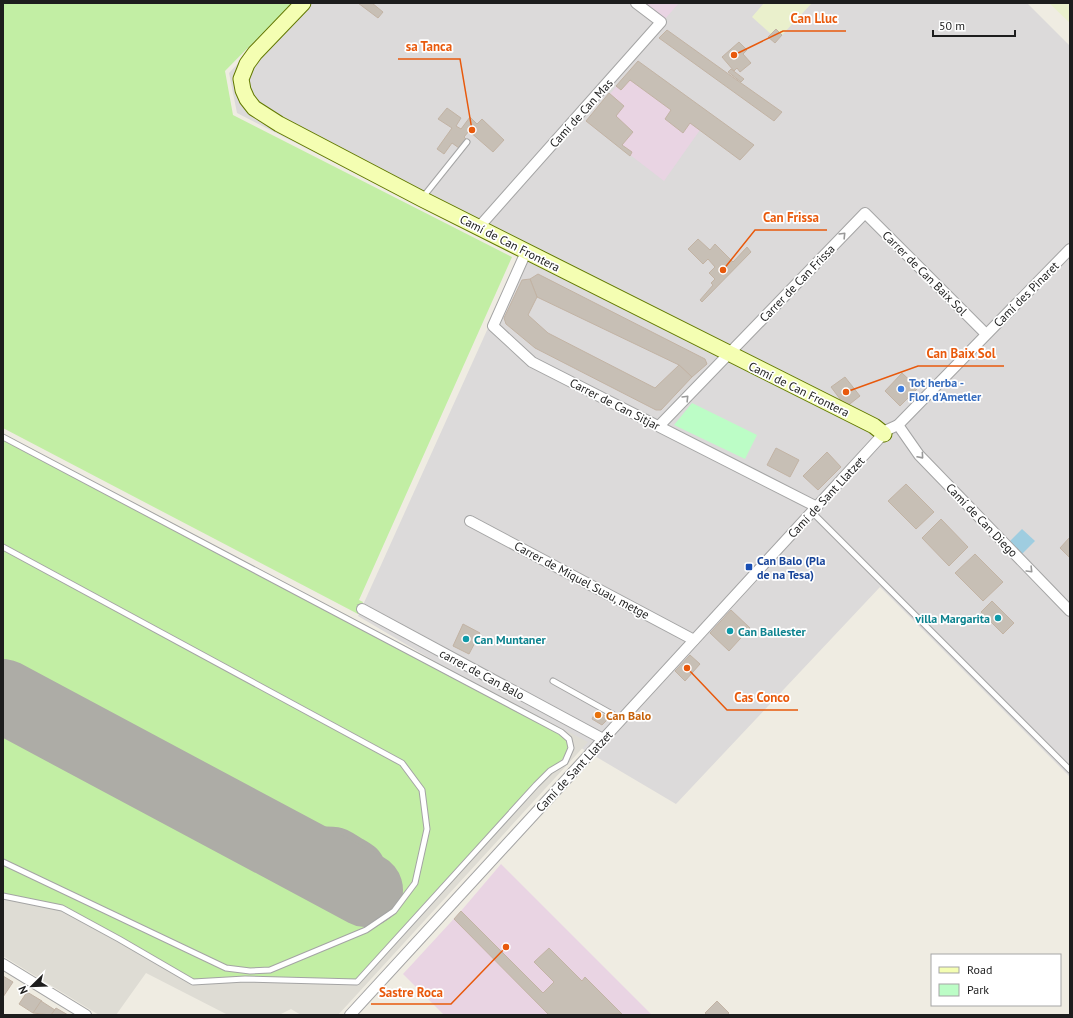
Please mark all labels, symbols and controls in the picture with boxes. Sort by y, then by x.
callout: Can Lluc [783,6,846,31]
text: Can Lluc [790,10,838,27]
scale bar [933,12,1015,38]
text: 50 m [939,18,965,33]
callout: sa Tanca [398,34,460,59]
text: sa Tanca [406,38,452,55]
street label: Camí de Can Mas [546,76,616,150]
callout: Can Frissa [755,205,827,230]
text: Can Frissa [763,209,819,226]
street label: Camí de Can Frontera [457,211,563,275]
street label: Carrer de Can Baix Sol [879,227,971,319]
one-way arrow [838,232,846,240]
street label: Carrer de Can Frissa [756,241,838,325]
street label: Camí des Pinaret [990,258,1062,330]
callout: Can Baix Sol [918,341,1004,366]
text: Can Baix Sol [927,345,996,362]
street label: Camí de Can Frontera [746,358,852,420]
street label: Carrer de Can Sitjar [567,375,663,433]
place label: Tot herba - Flor d'Ametler [909,375,982,404]
marker: Tot herba - Flor d'Ametler [896,384,906,394]
one-way arrow [681,395,689,403]
one-way arrow [916,451,923,459]
street label: Camí de Sant Llatzet [784,453,868,541]
street label: Camí de Can Diego [943,480,1021,560]
street label: Carrer de Miquel Suau, metge [512,538,652,622]
place label: Can Balo (Pla de na Tesa) [757,553,825,582]
marker: Can Balo (Pla de na Tesa) [744,562,754,572]
one-way arrow [1025,565,1033,573]
place label: villa Margarita [914,611,990,626]
marker: villa Margarita [993,613,1003,623]
place label: Can Ballester [738,624,807,639]
marker: Can Ballester [725,626,735,636]
place label: Can Muntaner [474,632,546,647]
marker: Can Muntaner [461,634,471,644]
street label: carrer de Can Balo [437,645,527,703]
callout: Cas Conco [727,685,798,710]
text: Cas Conco [734,689,790,706]
place label: Can Balo [606,708,652,723]
marker: Can Balo [593,710,603,720]
street label: Camí de Sant Llatzet [532,727,616,815]
legend [931,954,1061,1006]
text: Road [967,962,992,977]
north arrow [12,966,52,1006]
callout: Sastre Roca [371,979,451,1004]
text: Park [967,982,989,997]
text: N [15,984,31,996]
text: Sastre Roca [379,984,443,1001]

